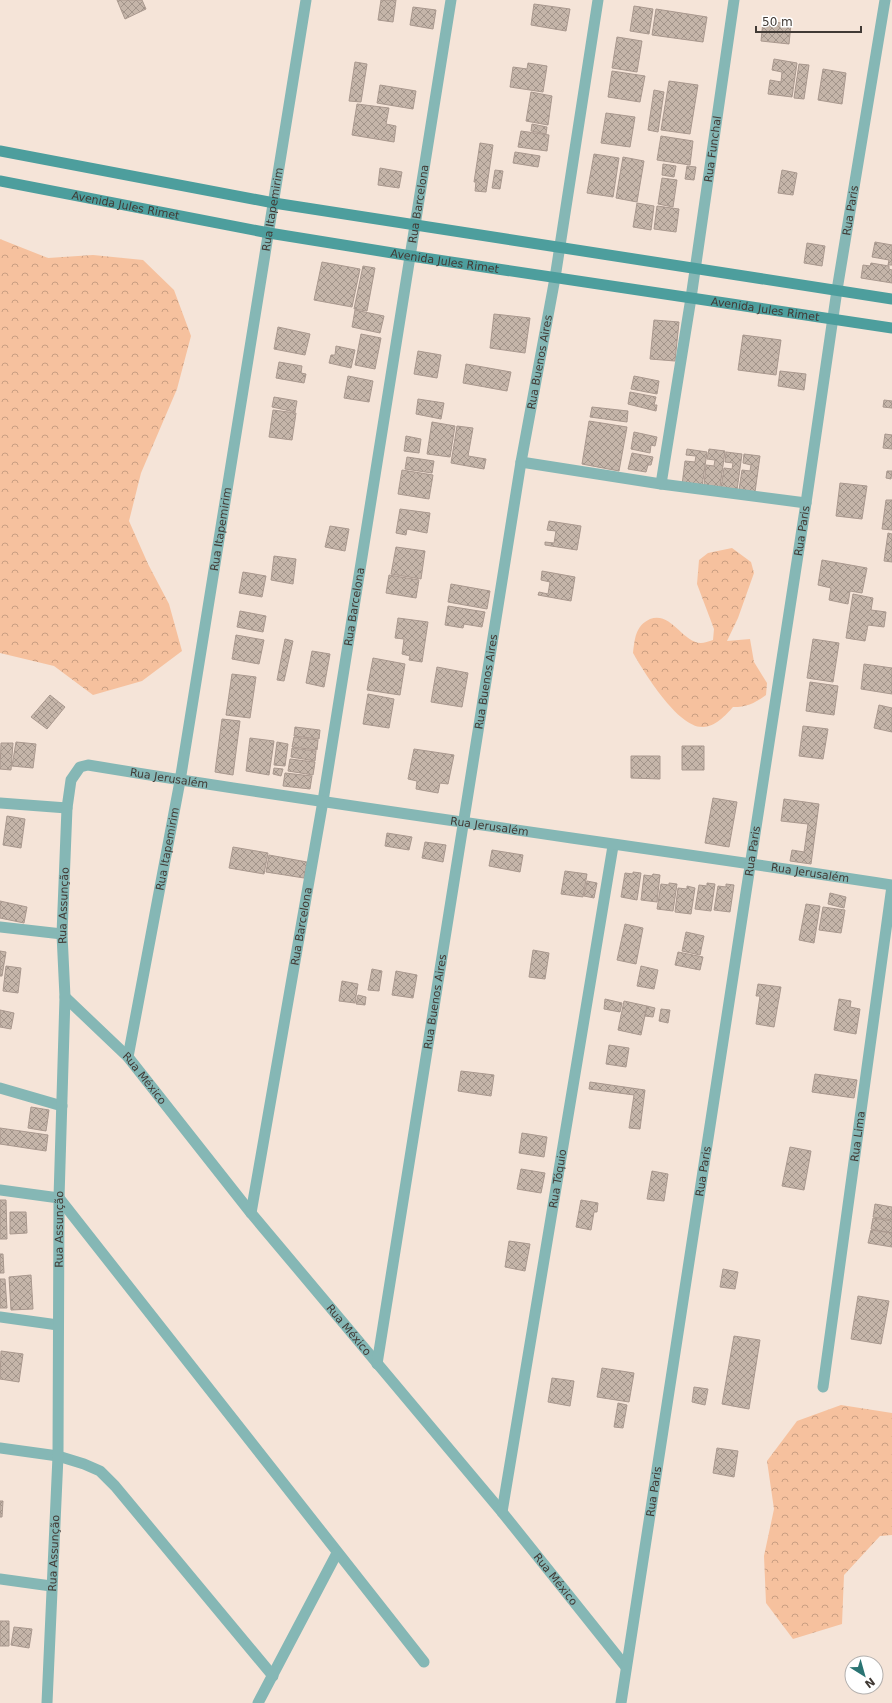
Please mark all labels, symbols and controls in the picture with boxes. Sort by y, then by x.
scale bar [756,8,861,34]
text: 50 m [762,15,793,29]
street label: Rua Funchal [701,115,724,183]
street label: Rua Barcelona [406,164,431,244]
street label: Rua Itapemirim [259,166,285,252]
street label: Rua Paris [840,184,861,237]
street label: Avenida Jules Rimet [71,189,181,222]
street label: Avenida Jules Rimet [390,246,500,276]
street label: Avenida Jules Rimet [710,295,821,324]
street label: Rua Buenos Aires [524,313,555,411]
street label: Rua Itapemirim [207,486,234,572]
street label: Rua Paris [791,505,812,557]
street label: Rua Barcelona [341,567,367,647]
street label: Rua Buenos Aires [472,633,500,730]
street label: Rua Jerusalém [129,765,209,791]
street label: Rua Itapemirim [153,806,181,891]
street label: Rua Jerusalém [449,814,530,838]
street label: Rua Paris [742,825,763,877]
street label: Rua Jerusalém [770,860,850,885]
street label: Rua Assunção [55,866,71,944]
street label: Rua Barcelona [288,886,314,967]
street label: Rua Buenos Aires [421,953,449,1050]
street label: Rua México [120,1049,169,1107]
street label: Rua Lima [848,1110,867,1163]
street label: Rua Paris [693,1145,713,1197]
street label: Rua Tóquio [546,1148,569,1209]
street label: Rua Assunção [52,1190,66,1268]
street label: Rua México [324,1301,374,1358]
street label: Rua Paris [643,1465,664,1517]
street label: Rua Assunção [45,1514,62,1592]
street label: Rua México [531,1551,581,1608]
north arrow [844,1655,884,1695]
text: N [862,1675,877,1691]

